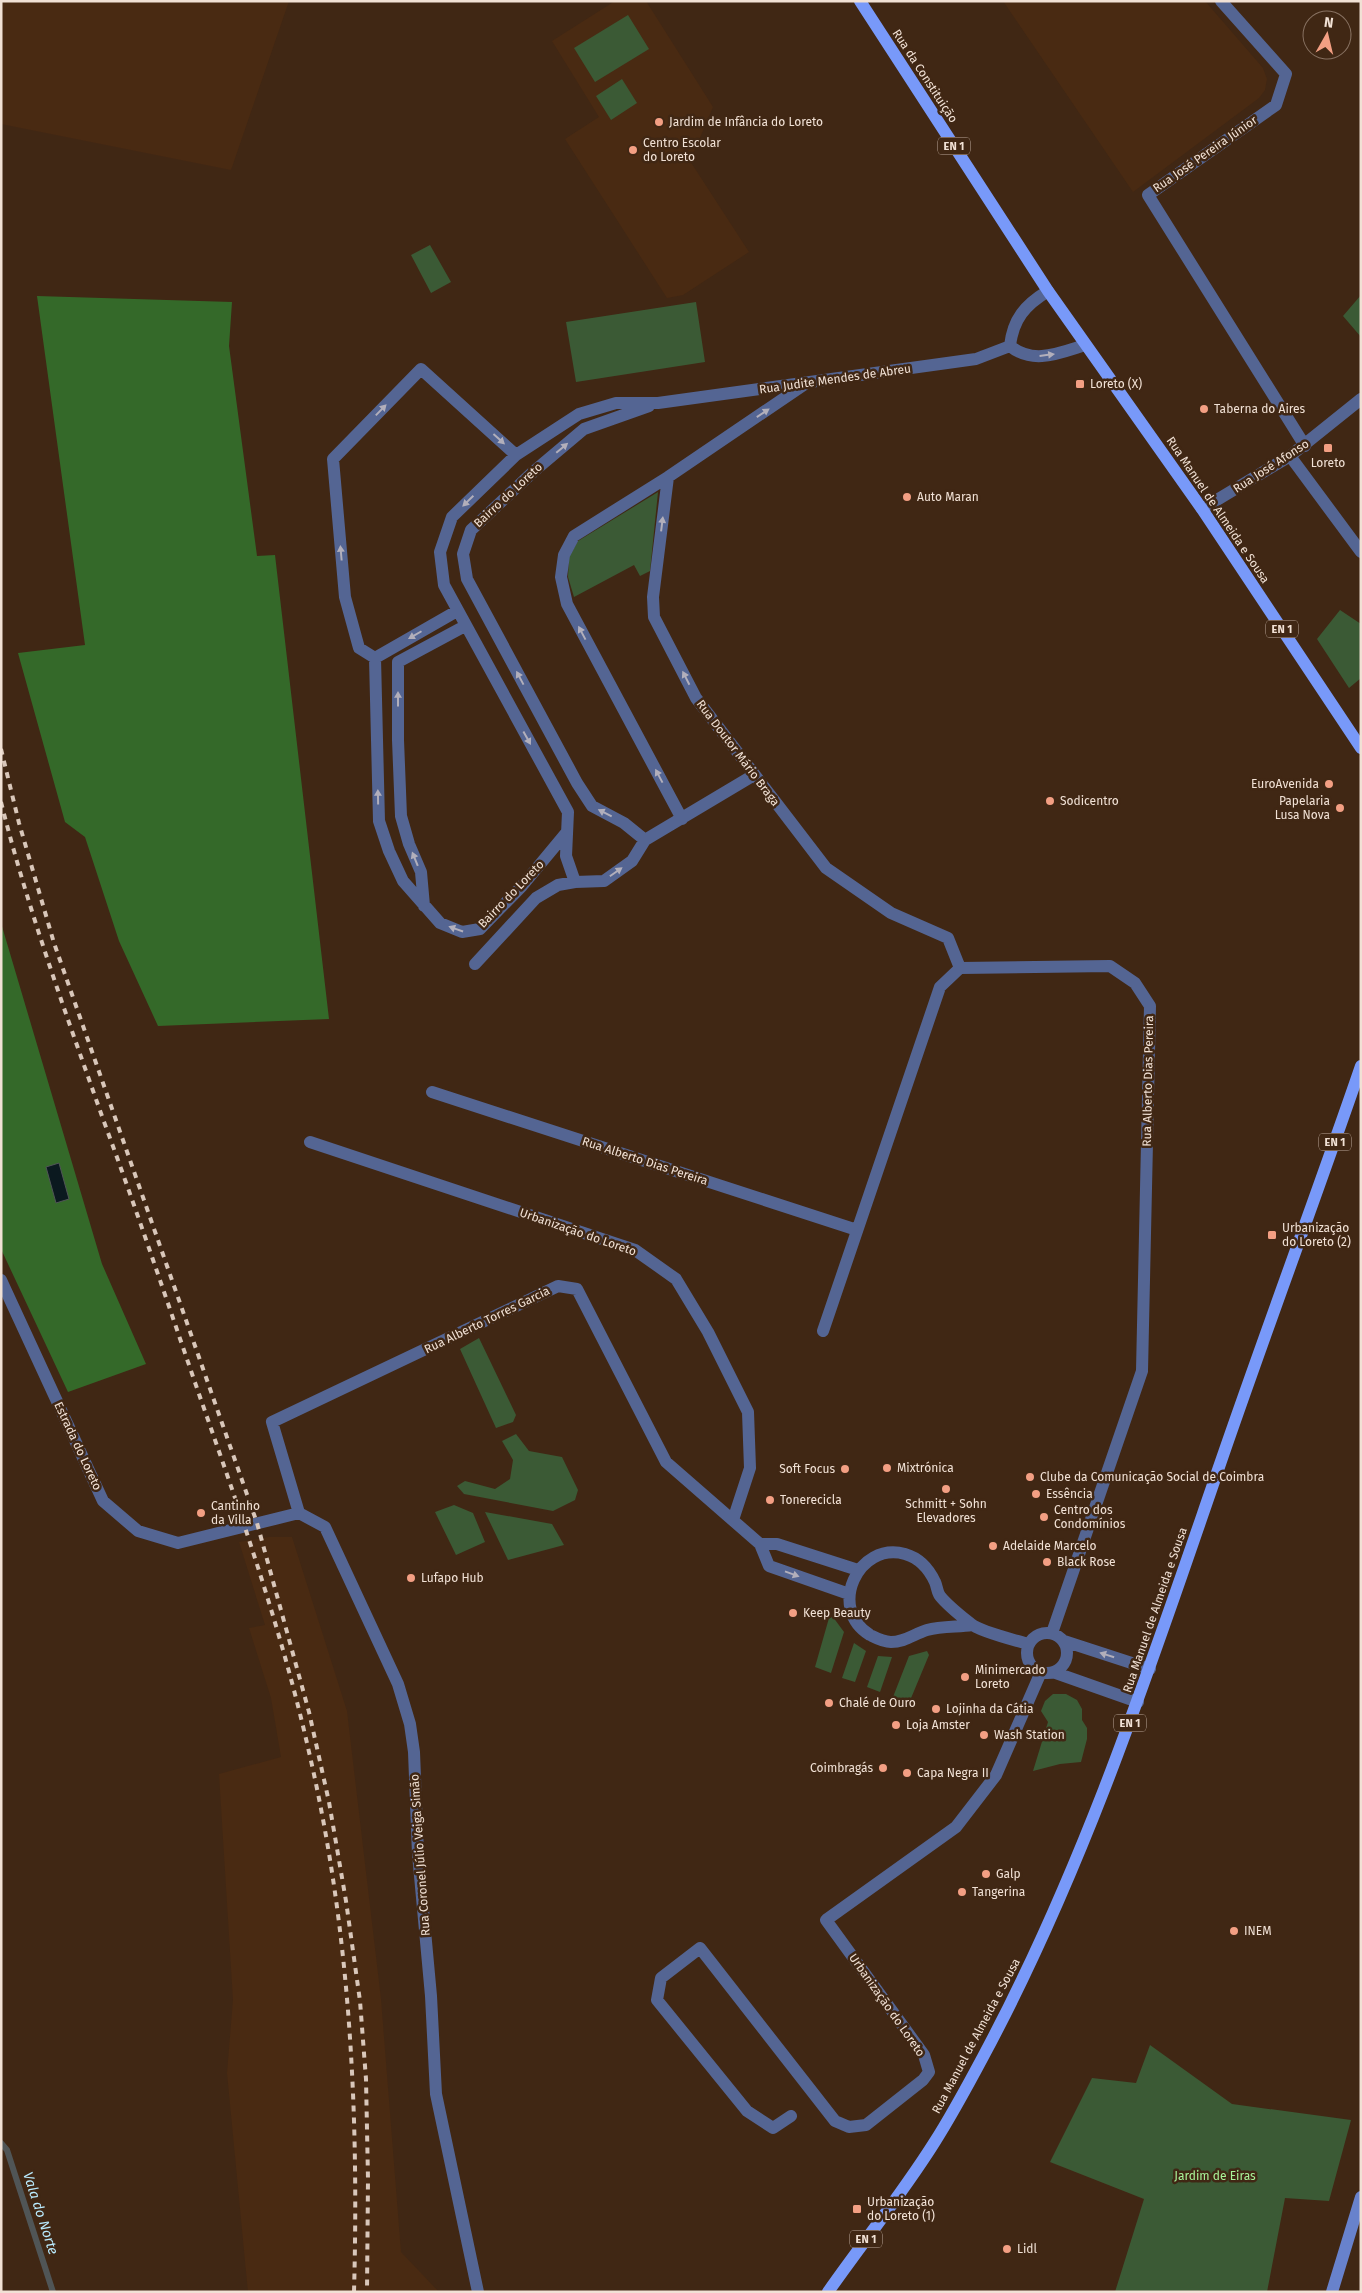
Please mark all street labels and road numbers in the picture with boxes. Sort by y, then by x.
street label: Rua da Constituição [890,27,960,125]
street label: Rua José Pereira Júnior [1150,113,1260,195]
road number: EN 1 [938,138,970,154]
street label: Rua Judite Mendes de Abreu [758,361,912,397]
street label: Rua Manuel de Almeida e Sousa [1164,434,1272,586]
street label: Rua José Afonso [1231,436,1311,496]
street label: Bairro do Loreto [471,460,545,530]
road number: EN 1 [1266,620,1298,638]
street label: Rua Doutor Mário Braga [694,697,782,809]
street label: Bairro do Loreto [475,857,547,931]
street label: Rua Alberto Dias Pereira [1140,1015,1156,1147]
street label: Rua Alberto Dias Pereira [580,1134,710,1188]
road number: EN 1 [1319,1134,1351,1150]
street label: Urbanização do Loreto [518,1205,638,1259]
street label: Rua Alberto Torres Garcia [422,1284,552,1356]
street label: Estrada do Loreto [51,1400,105,1492]
street label: Rua Manuel de Almeida e Sousa [1120,1526,1190,1694]
road number: EN 1 [1114,1715,1146,1732]
street label: Rua Coronel Júlio Veiga Simão [407,1773,433,1937]
street label: Urbanização do Loreto [846,1951,928,2059]
street label: Rua Manuel de Almeida e Sousa [929,1956,1023,2116]
road number: EN 1 [850,2230,882,2248]

